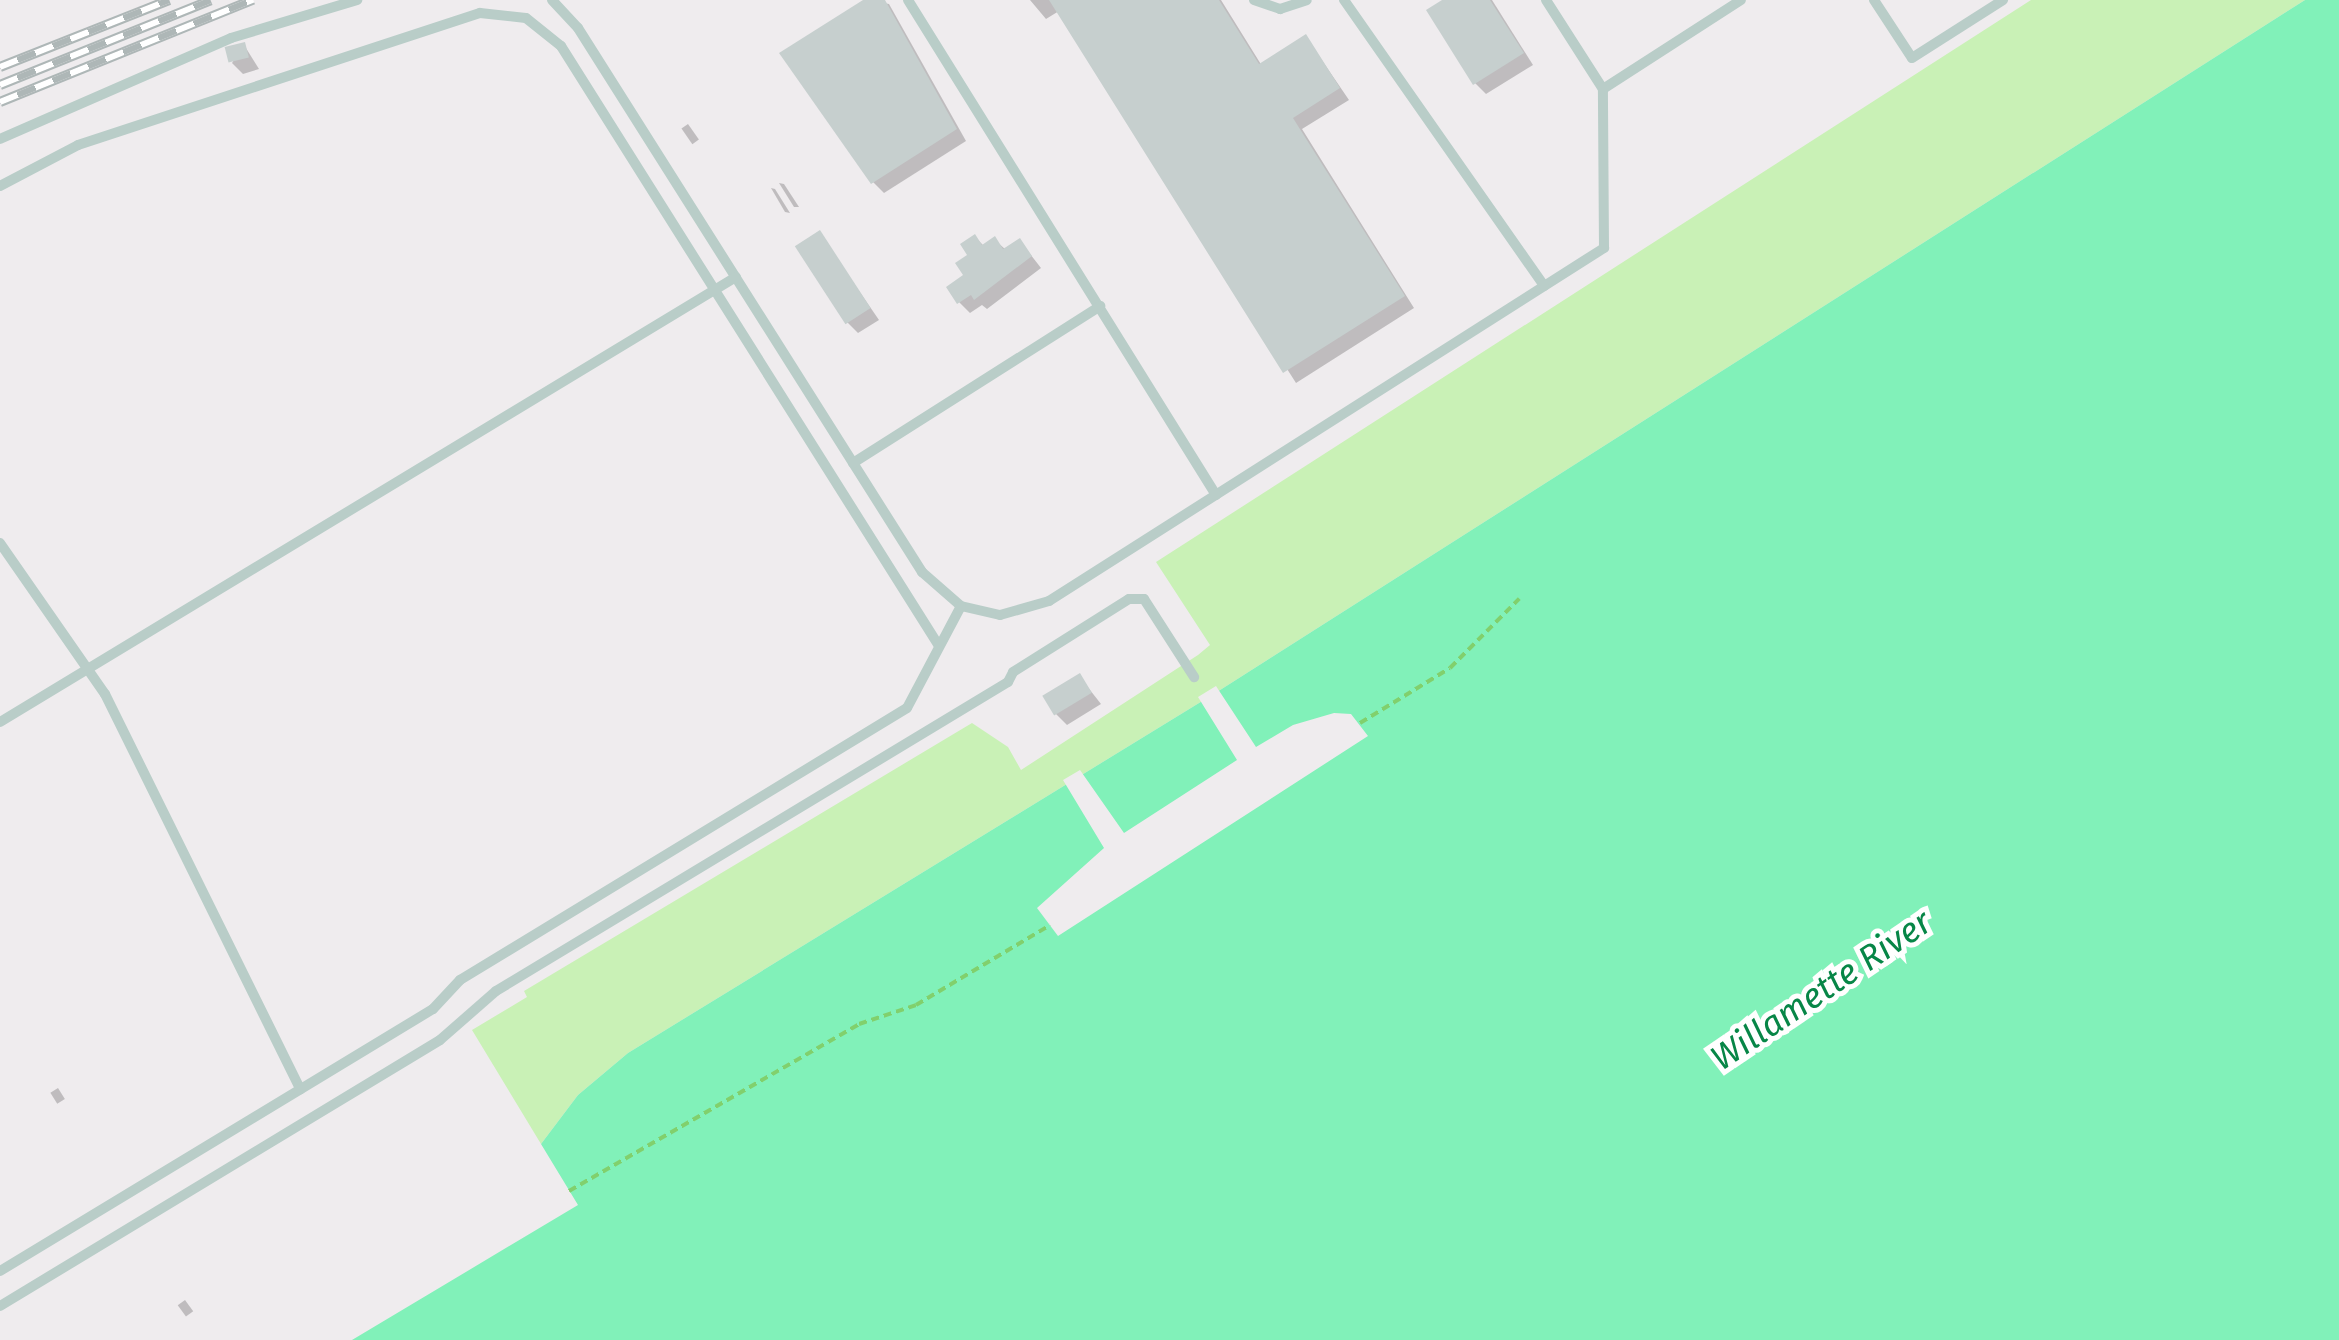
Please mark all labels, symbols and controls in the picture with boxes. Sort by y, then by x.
water label: Willamette River [1703,901,1939,1079]

